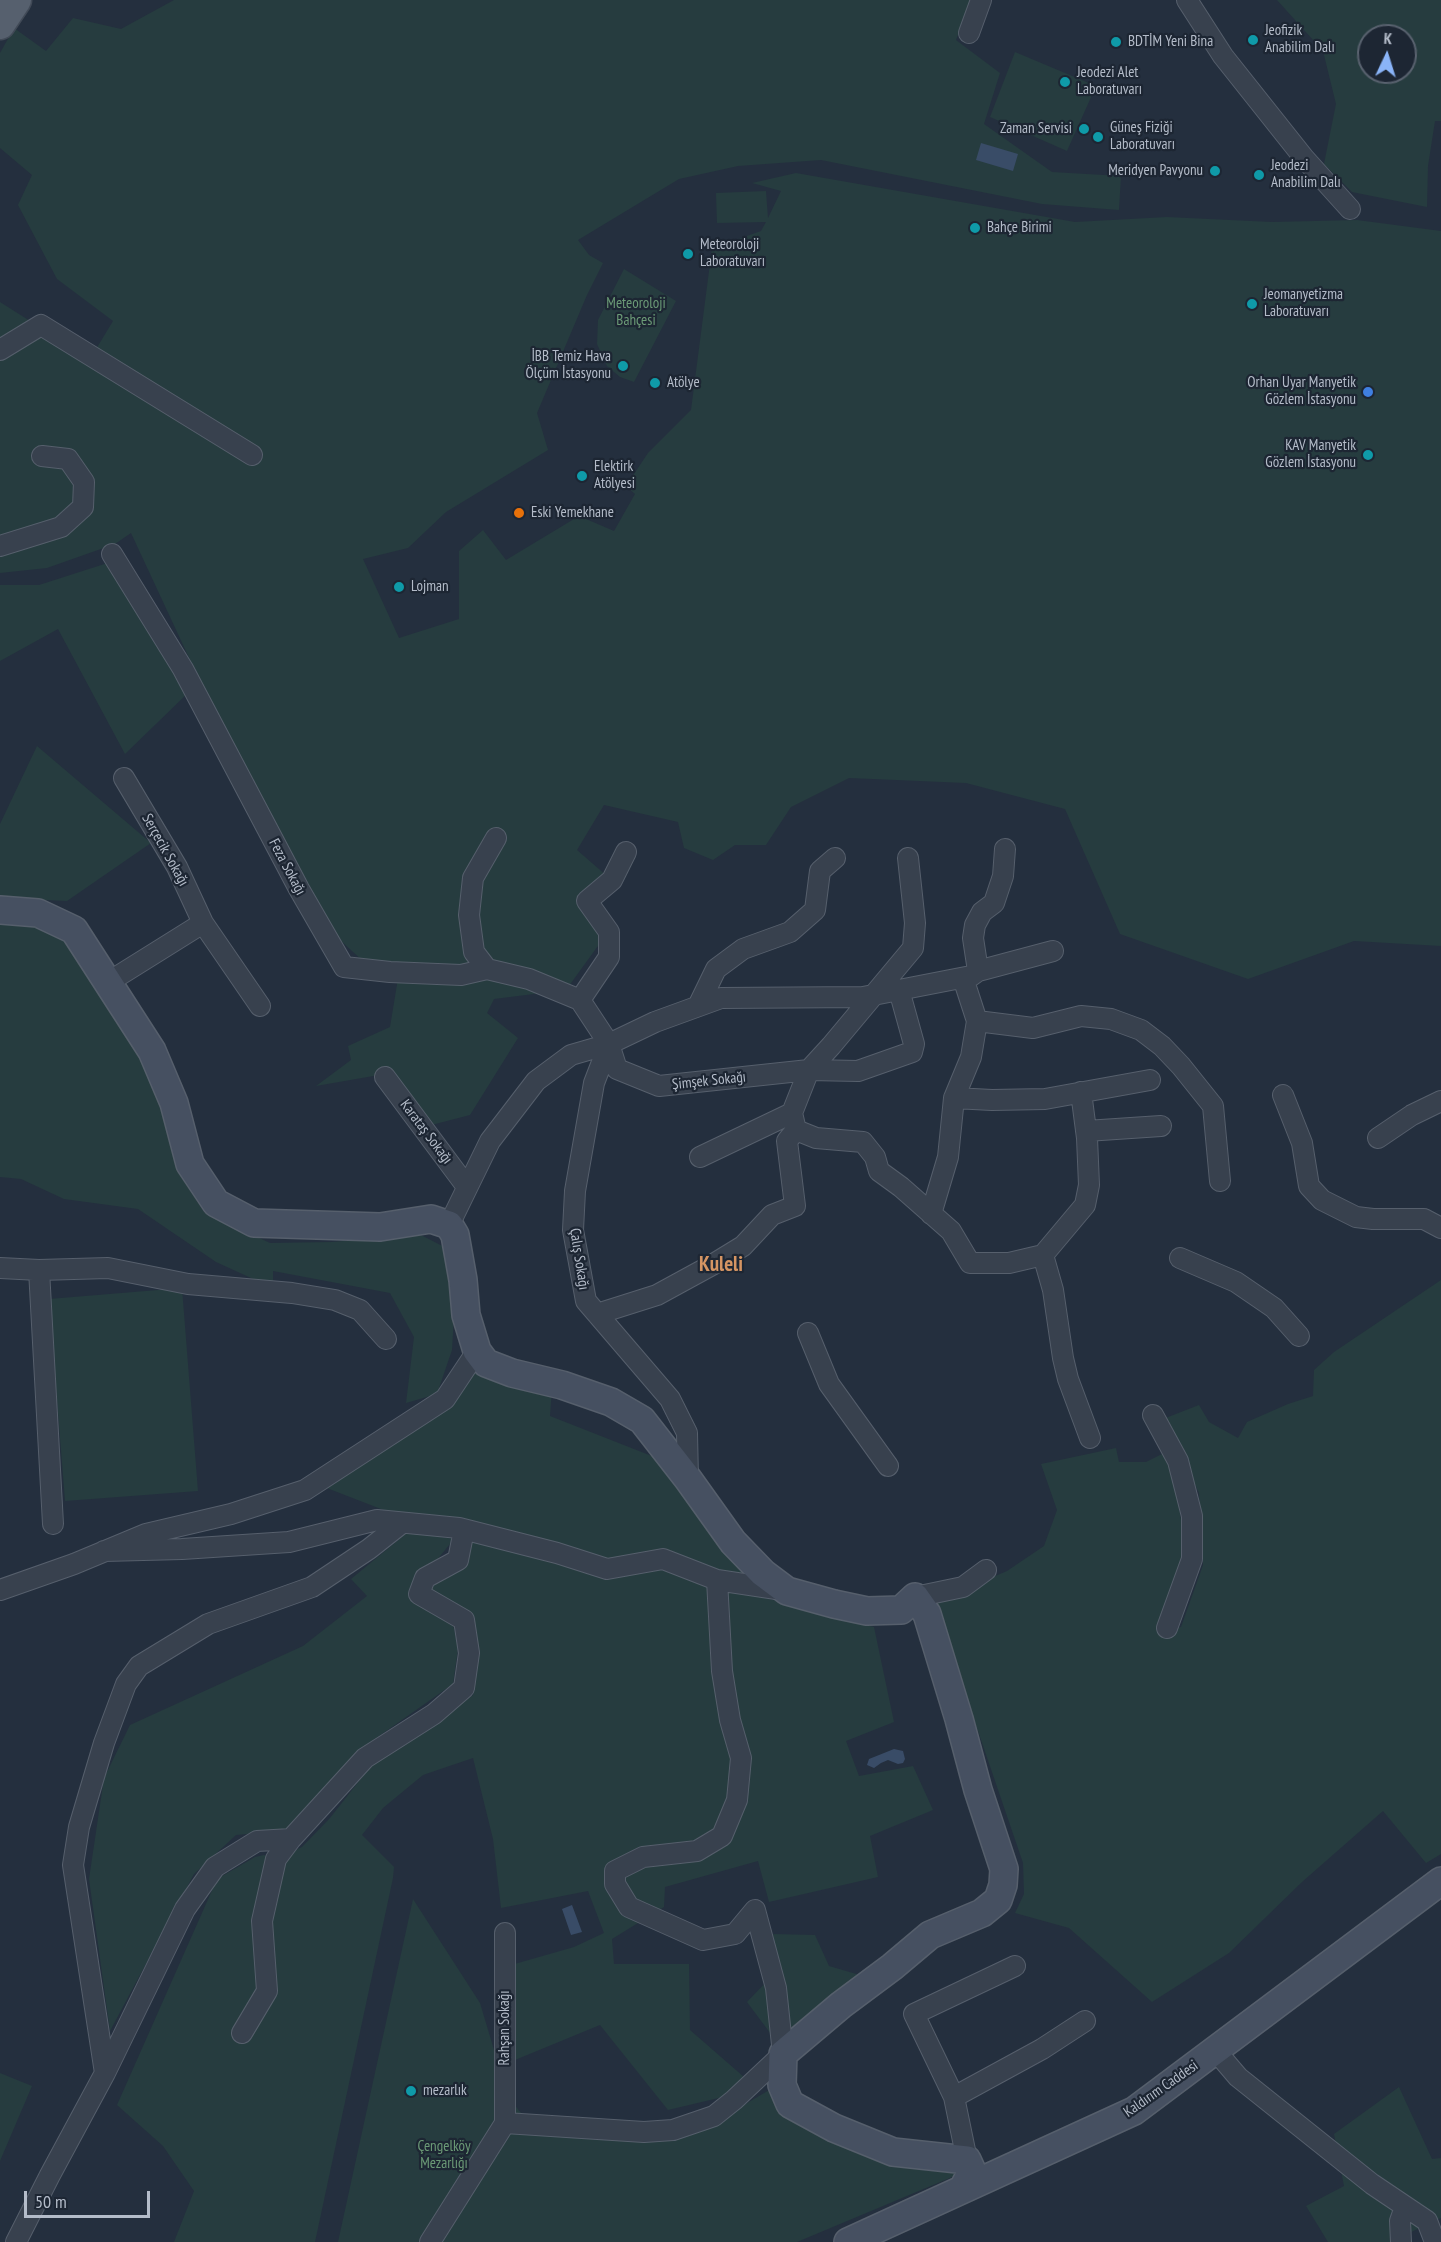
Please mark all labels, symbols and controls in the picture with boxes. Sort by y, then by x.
place label: Jeofizik Anabilim Dalı [1265,22,1335,57]
north arrow [1357,24,1417,84]
text: K [1383,28,1393,48]
place label: BDTİM Yeni Bina [1128,33,1213,51]
marker: Jeofizik Anabilim Dalı [1246,33,1260,47]
marker: BDTİM Yeni Bina [1109,35,1123,49]
place label: Jeodezi Alet Laboratuvarı [1077,64,1142,99]
marker: Jeodezi Alet Laboratuvarı [1058,75,1072,89]
place label: Güneş Fiziği Laboratuvarı [1110,119,1175,154]
place label: Zaman Servisi [1000,120,1072,138]
marker: Zaman Servisi [1077,122,1091,136]
marker: Güneş Fiziği Laboratuvarı [1091,130,1105,144]
place label: Jeodezi Anabilim Dalı [1271,157,1341,192]
place label: Meridyen Pavyonu [1108,162,1203,180]
marker: Meridyen Pavyonu [1208,164,1222,178]
marker: Jeodezi Anabilim Dalı [1252,168,1266,182]
place label: Bahçe Birimi [987,219,1052,237]
marker: Bahçe Birimi [968,221,982,235]
place label: Meteoroloji Laboratuvarı [700,236,765,271]
marker: Meteoroloji Laboratuvarı [681,247,695,261]
place label: Jeomanyetizma Laboratuvarı [1264,286,1343,321]
park label: Meteoroloji Bahçesi [606,295,666,330]
marker: Jeomanyetizma Laboratuvarı [1245,297,1259,311]
place label: İBB Temiz Hava Ölçüm İstasyonu [526,348,611,383]
marker: İBB Temiz Hava Ölçüm İstasyonu [616,359,630,373]
place label: Atölye [667,374,700,392]
place label: Orhan Uyar Manyetik Gözlem İstasyonu [1247,374,1356,409]
marker: Atölye [648,376,662,390]
marker: Orhan Uyar Manyetik Gözlem İstasyonu [1361,385,1375,399]
place label: KAV Manyetik Gözlem İstasyonu [1265,437,1356,472]
marker: KAV Manyetik Gözlem İstasyonu [1361,448,1375,462]
place label: Elektirk Atölyesi [594,458,635,493]
marker: Elektirk Atölyesi [575,469,589,483]
place label: Eski Yemekhane [531,504,614,522]
marker: Eski Yemekhane [512,506,526,520]
place label: Lojman [411,578,449,596]
marker: Lojman [392,580,406,594]
street label: Serçecik Sokağı [138,811,192,889]
street label: Feza Sokağı [265,836,309,898]
street label: Şimşek Sokağı [671,1068,747,1094]
street label: Karataş Sokağı [396,1096,456,1168]
street label: Çalış Sokağı [565,1227,593,1291]
district label: Kuleli [699,1252,743,1278]
street label: Rahşan Sokağı [496,1990,514,2066]
street label: Kaldırım Caddesi [1120,2057,1202,2121]
place label: mezarlık [423,2082,467,2100]
marker: mezarlık [404,2084,418,2098]
park label: Çengelköy Mezarlığı [417,2138,471,2173]
scale bar [27,2179,153,2217]
text: 50 m [35,2190,67,2213]

